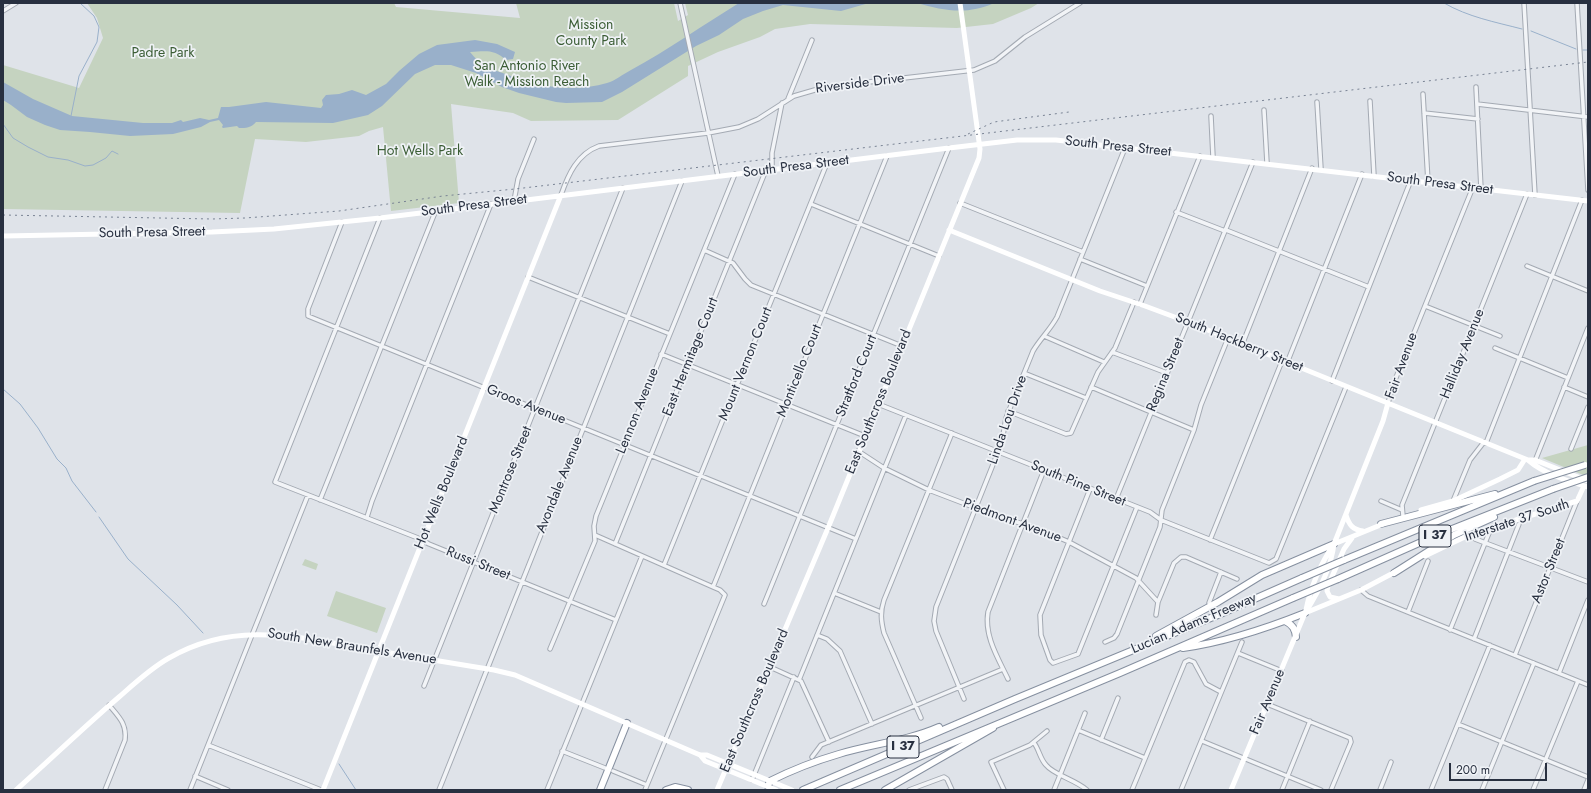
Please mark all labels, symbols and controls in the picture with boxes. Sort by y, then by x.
park label: Mission County Park [556,18,626,50]
park label: Padre Park [132,46,194,62]
park label: San Antonio River Walk - Mission Reach [465,59,589,92]
street label: Riverside Drive [815,70,905,98]
street label: South Presa Street [1064,133,1172,161]
park label: Hot Wells Park [377,144,463,160]
street label: South Presa Street [742,152,850,182]
street label: South Presa Street [1386,169,1494,199]
street label: South Presa Street [420,191,528,221]
street label: South Presa Street [98,224,206,242]
street label: East Hermitage Court [660,295,722,419]
street label: Mount Vernon Court [716,305,776,423]
street label: Halliday Avenue [1437,307,1489,401]
street label: South Hackberry Street [1173,310,1305,376]
street label: Monticello Court [774,322,826,420]
street label: East Southcross Boulevard [842,327,916,477]
street label: Fair Avenue [1382,330,1422,402]
street label: Stratford Court [833,332,881,420]
street label: Regina Street [1144,336,1188,414]
street label: Lennon Avenue [613,366,663,456]
street label: Linda Lou Drive [985,373,1031,467]
street label: Groos Avenue [484,381,568,429]
street label: Montrose Street [486,424,536,516]
street label: Hot Wells Boulevard [412,434,472,552]
street label: Avondale Avenue [533,434,587,536]
street label: South Pine Street [1028,457,1128,511]
street label: Piedmont Avenue [960,495,1064,547]
street label: Interstate 37 South [1463,496,1571,546]
road number: I 37 [1419,525,1451,547]
street label: Astor Street [1528,536,1570,606]
street label: Russi Street [443,544,513,584]
street label: Lucian Adams Freeway [1129,590,1259,658]
street label: South New Braunfels Avenue [266,625,438,669]
street label: East Southcross Boulevard [717,627,793,775]
street label: Fair Avenue [1247,667,1289,737]
road number: I 37 [887,736,919,758]
scale bar [1451,755,1549,781]
text: 200 m [1456,761,1490,779]

